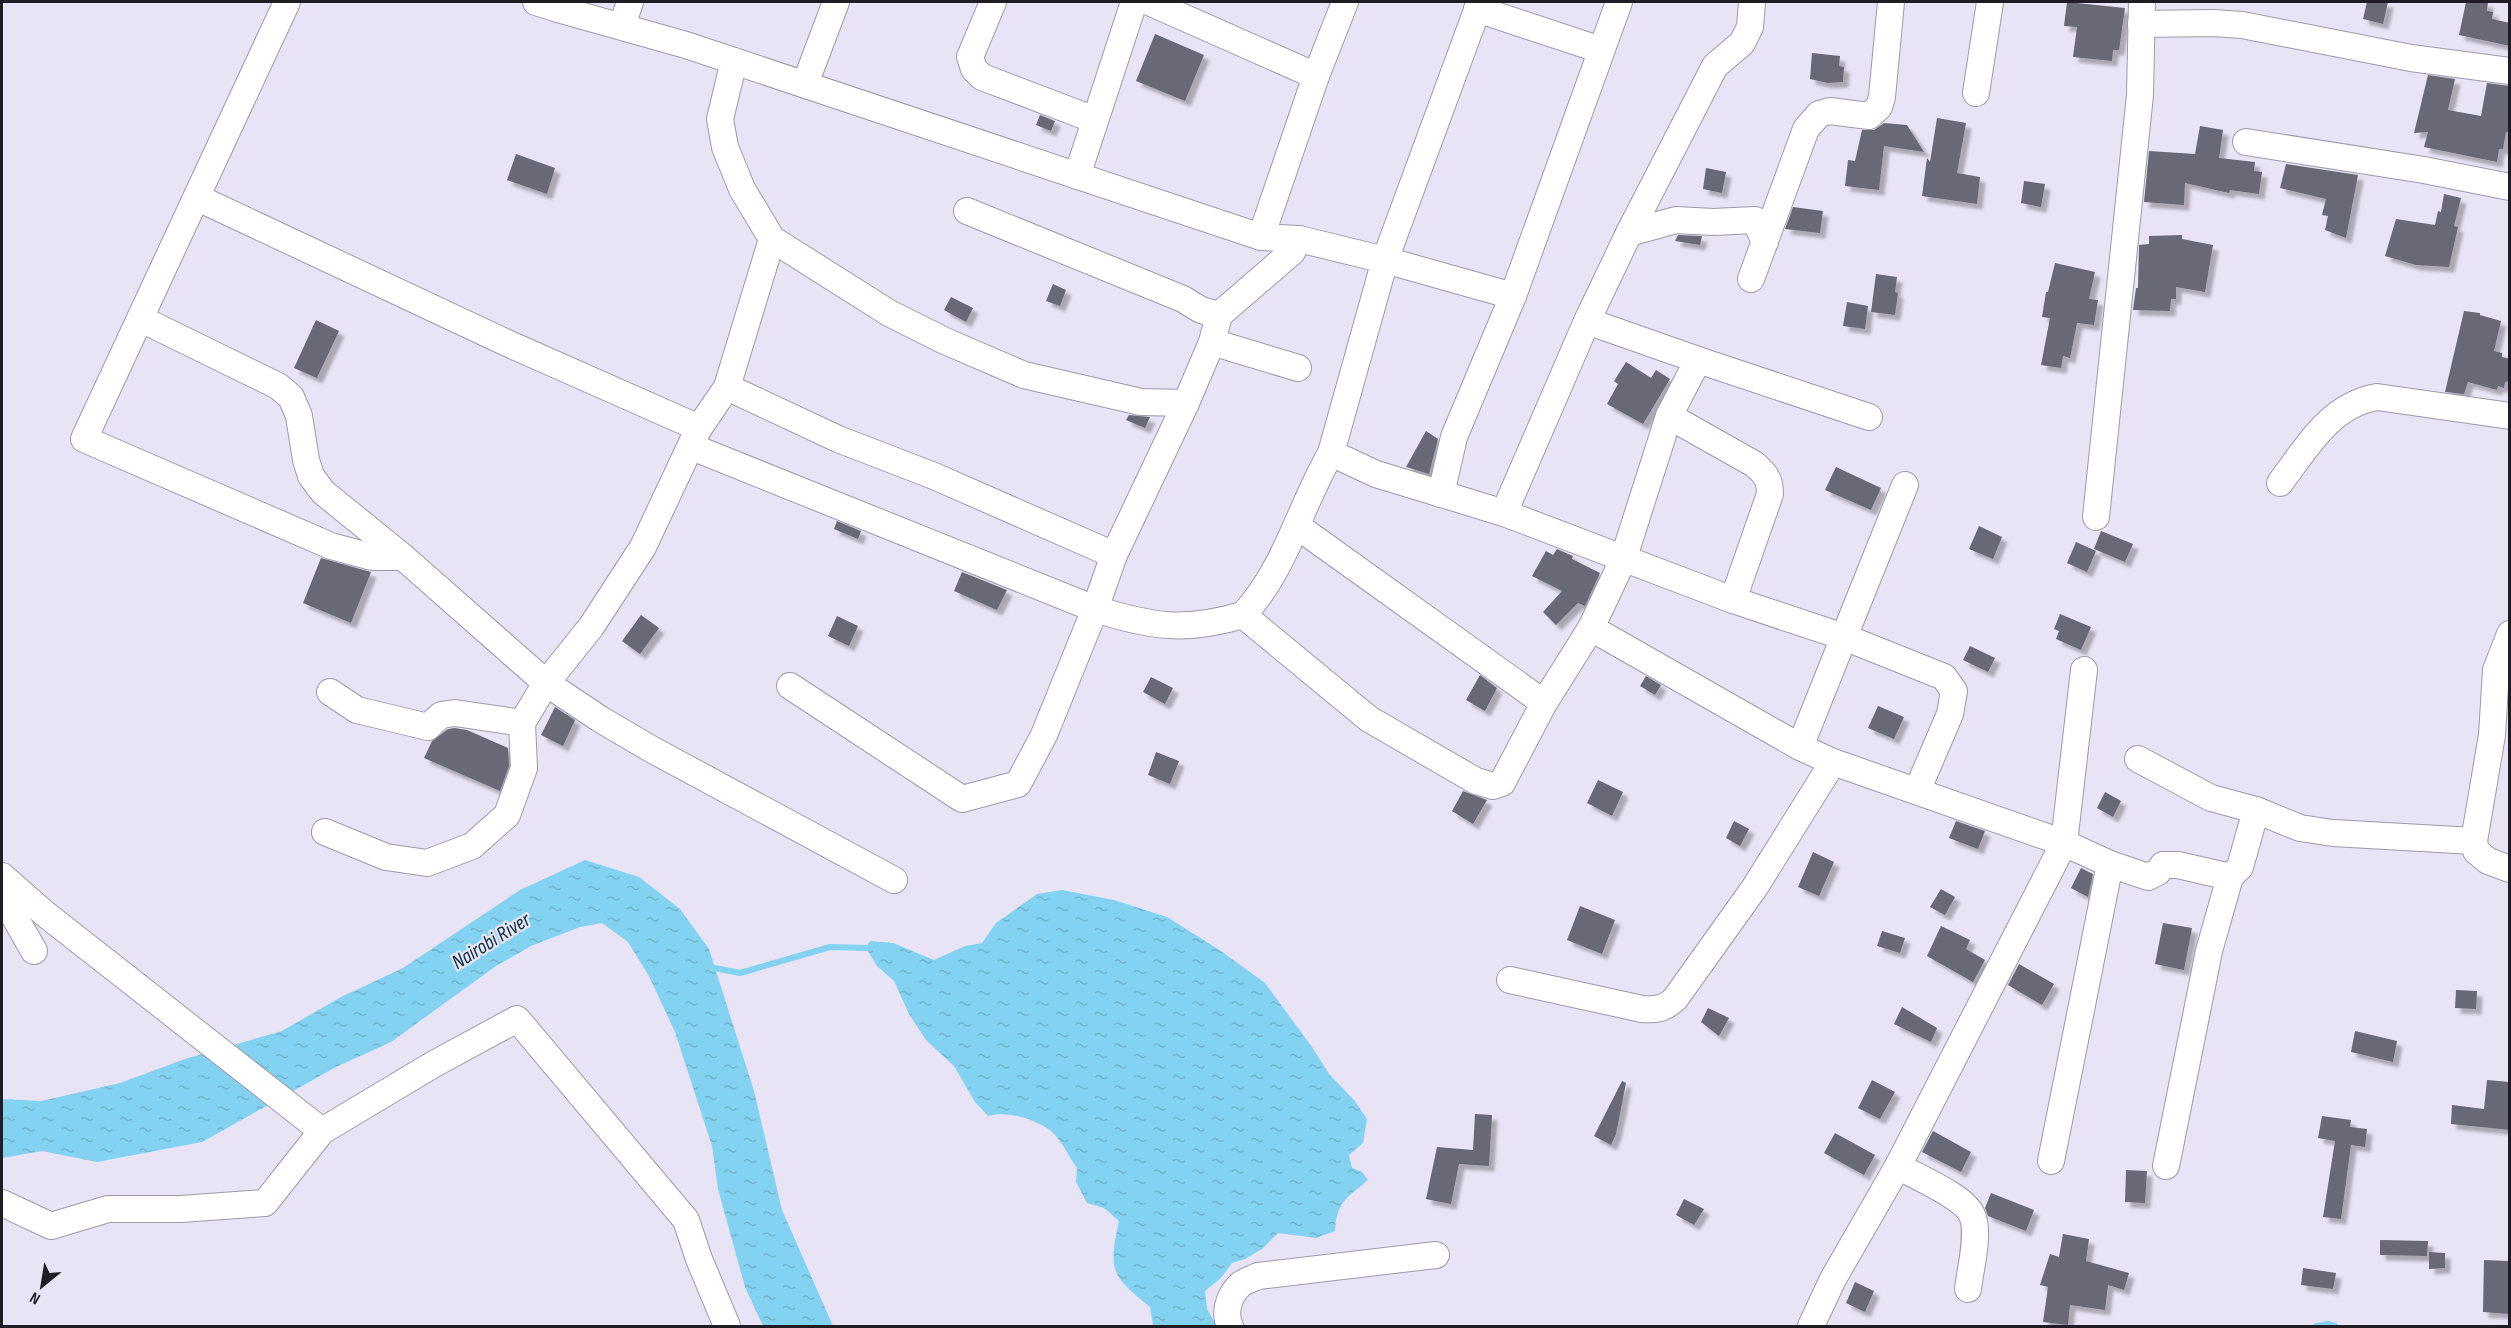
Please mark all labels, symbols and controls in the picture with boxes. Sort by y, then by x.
water label: Nairobi River [447,907,536,975]
north arrow [12,1256,72,1316]
text: N [27,1287,44,1308]

